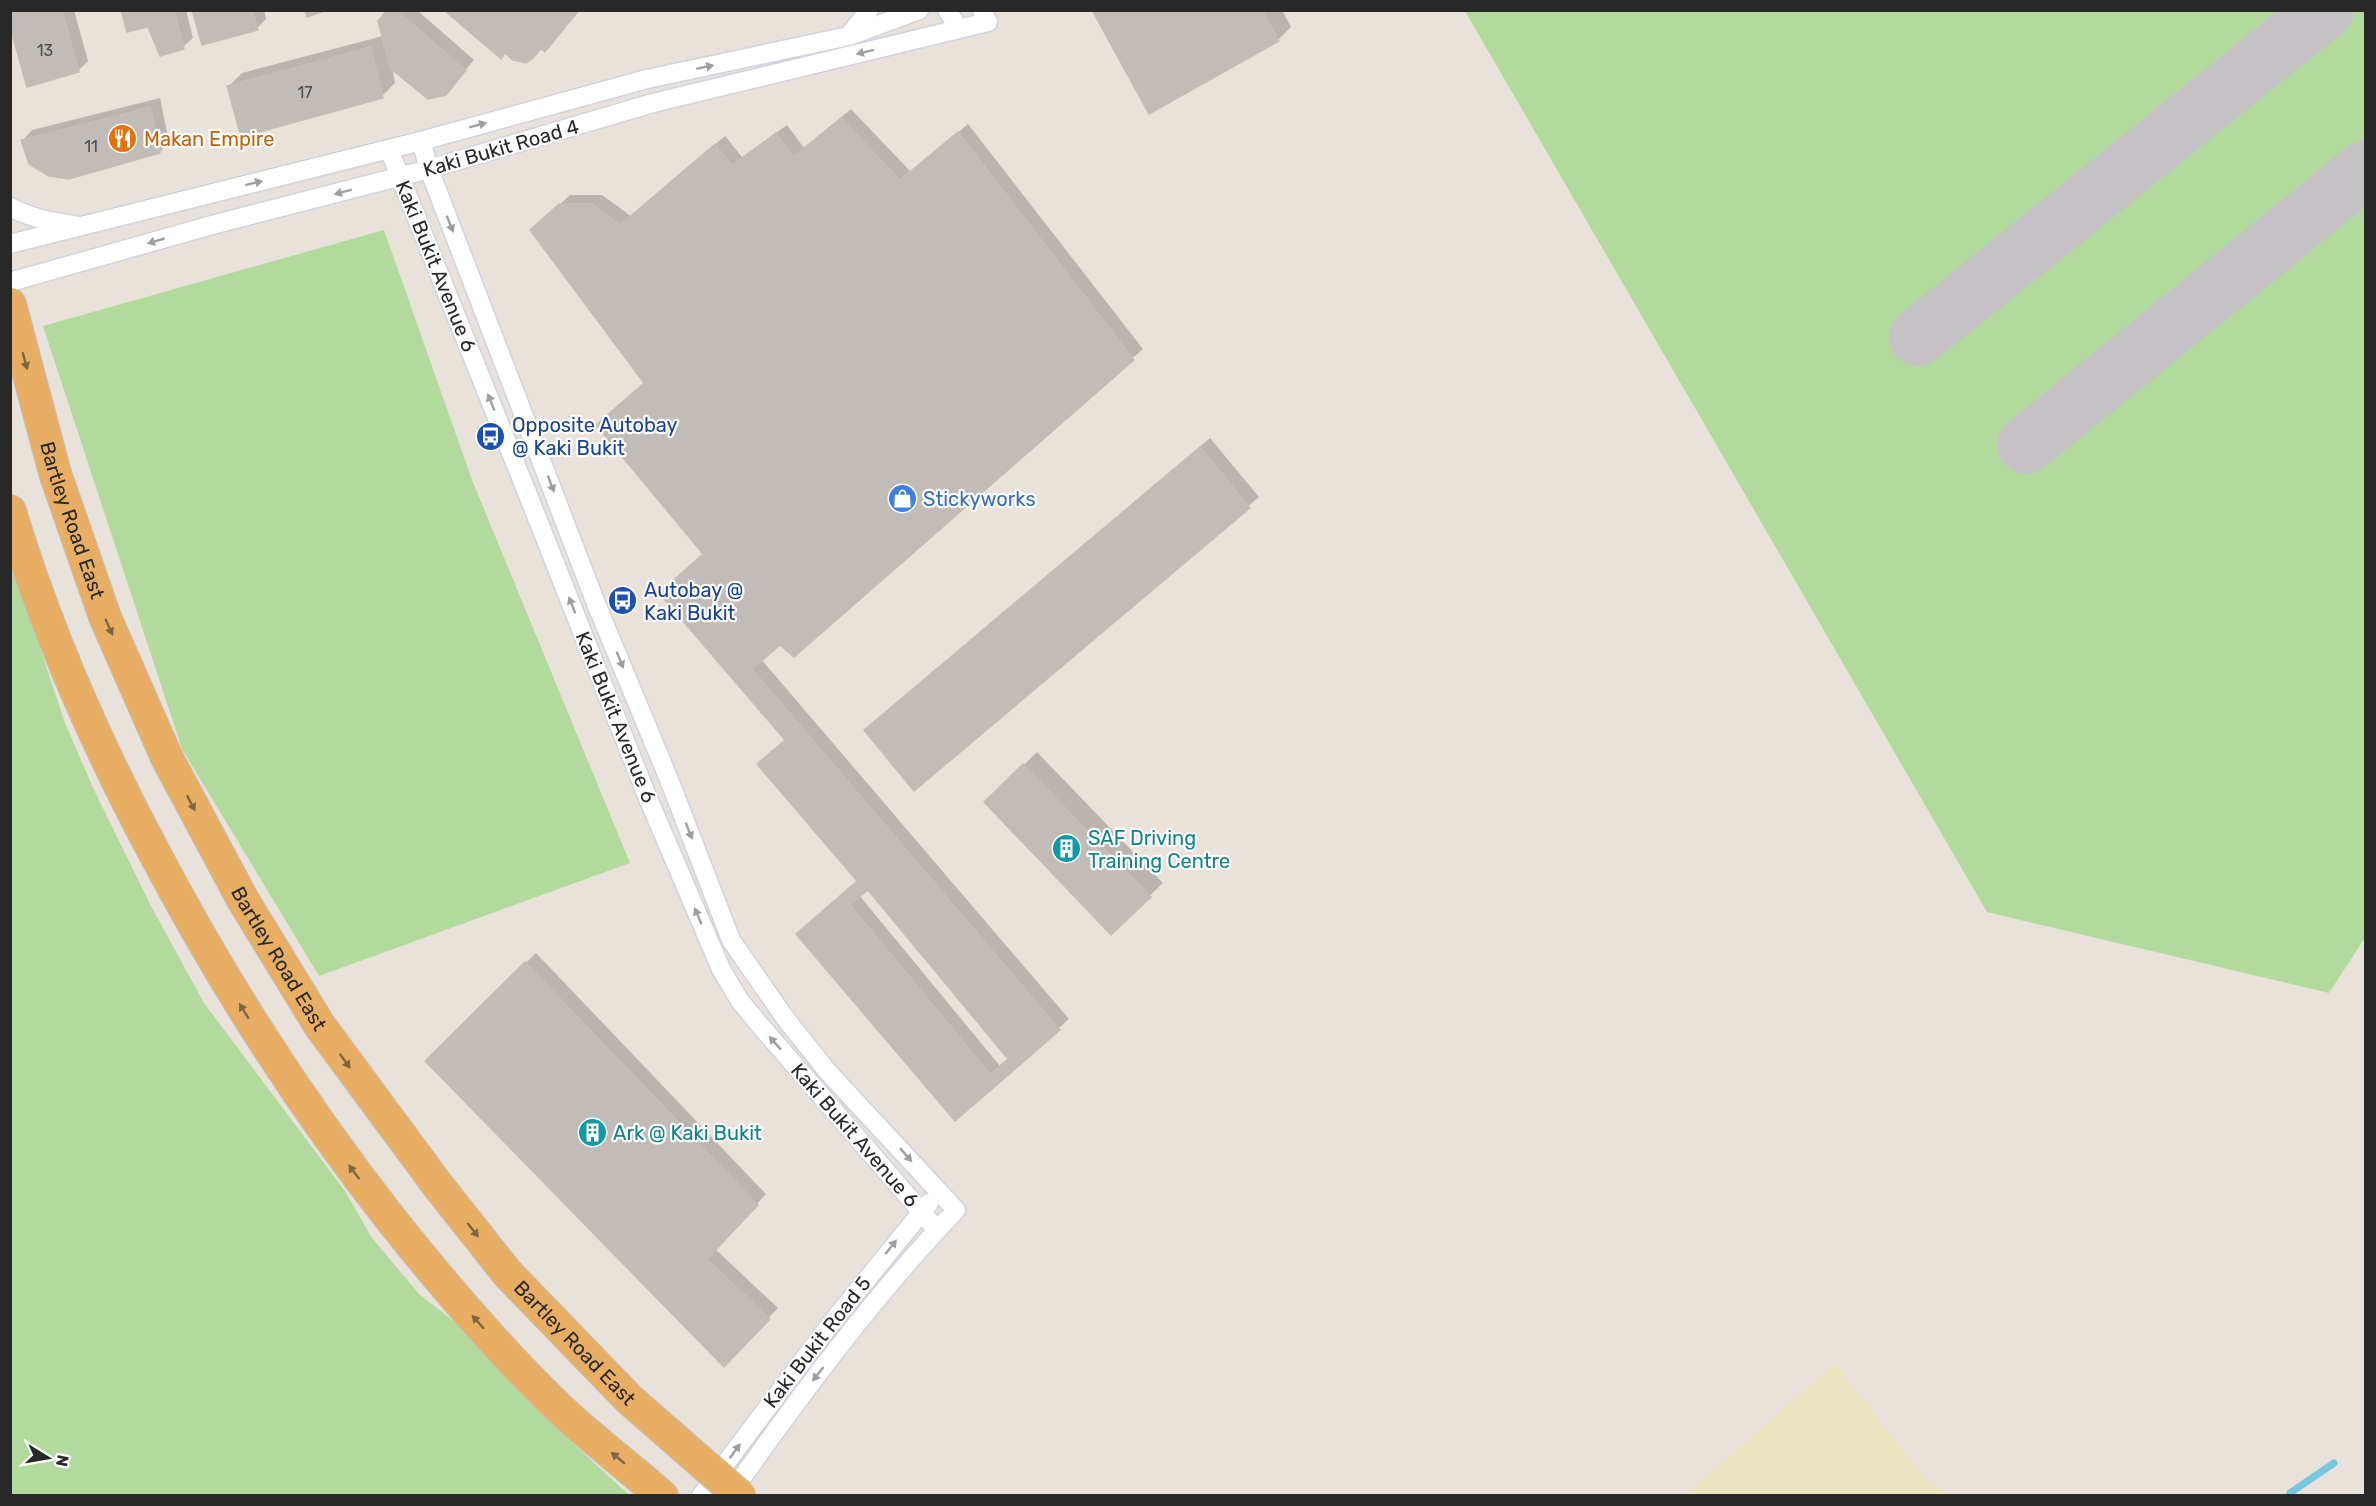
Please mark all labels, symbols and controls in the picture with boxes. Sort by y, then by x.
house number: 13 [37,41,53,60]
one-way arrow [856,48,874,58]
one-way arrow [695,62,714,71]
house number: 17 [297,83,313,102]
street label: Kaki Bukit Road 4 [420,114,582,182]
one-way arrow [469,120,487,130]
restaurant icon: Makan Empire [107,123,139,155]
place label: Makan Empire [144,127,274,151]
house number: 11 [84,137,98,156]
one-way arrow [245,177,264,187]
street label: Kaki Bukit Avenue 6 [391,177,481,355]
one-way arrow [334,187,352,197]
one-way arrow [446,215,456,233]
one-way arrow [147,236,165,246]
one-way arrow [21,352,31,370]
one-way arrow [486,392,496,410]
place label: Opposite Autobay @ Kaki Bukit [512,413,678,460]
bus stop icon: Opposite Autobay @ Kaki Bukit [475,421,507,453]
street label: Bartley Road East [35,439,110,602]
one-way arrow [546,475,556,493]
shop icon: Stickyworks [886,483,918,515]
place label: Stickyworks [923,487,1036,511]
place label: Autobay @ Kaki Bukit [644,578,743,625]
bus stop icon: Autobay @ Kaki Bukit [607,585,639,617]
one-way arrow [567,596,576,614]
one-way arrow [104,618,114,636]
street label: Kaki Bukit Avenue 6 [571,628,661,806]
one-way arrow [615,651,625,669]
one-way arrow [186,795,196,812]
one-way arrow [685,822,694,840]
place label: SAF Driving Training Centre [1088,826,1230,873]
building icon: SAF Driving Training Centre [1051,833,1083,865]
street label: Bartley Road East [226,882,332,1035]
one-way arrow [693,906,703,924]
one-way arrow [239,1003,250,1019]
one-way arrow [768,1035,782,1050]
one-way arrow [339,1052,351,1068]
street label: Kaki Bukit Avenue 6 [786,1058,924,1212]
building icon: Ark @ Kaki Bukit [576,1117,608,1149]
place label: Ark @ Kaki Bukit [613,1121,762,1145]
one-way arrow [899,1147,912,1162]
one-way arrow [348,1164,360,1180]
one-way arrow [467,1222,480,1238]
one-way arrow [885,1239,898,1255]
street label: Kaki Bukit Road 5 [758,1271,876,1413]
street label: Bartley Road East [509,1276,641,1411]
one-way arrow [472,1315,485,1330]
one-way arrow [812,1366,825,1382]
north arrow [18,1428,78,1488]
one-way arrow [728,1444,740,1459]
one-way arrow [611,1452,626,1465]
text: N [52,1453,73,1468]

